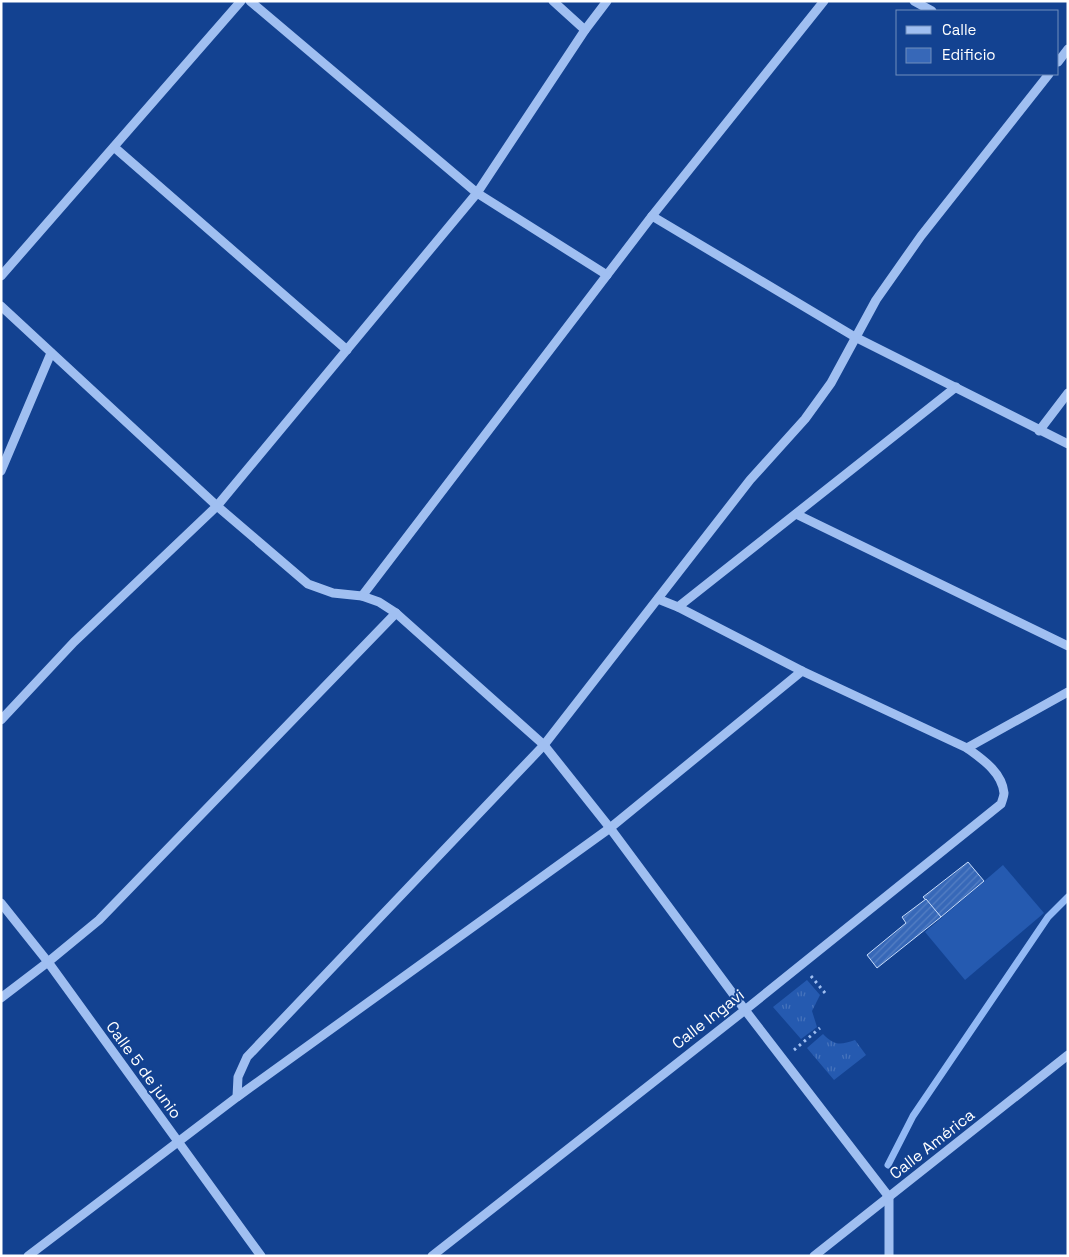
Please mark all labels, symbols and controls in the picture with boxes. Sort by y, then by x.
legend [896,10,1059,75]
text: Calle [942,20,977,39]
text: Edificio [942,45,996,64]
street label: Calle Ingavi [668,984,748,1054]
street label: Calle 5 de junio [101,1017,187,1123]
street label: Calle América [885,1104,979,1184]

